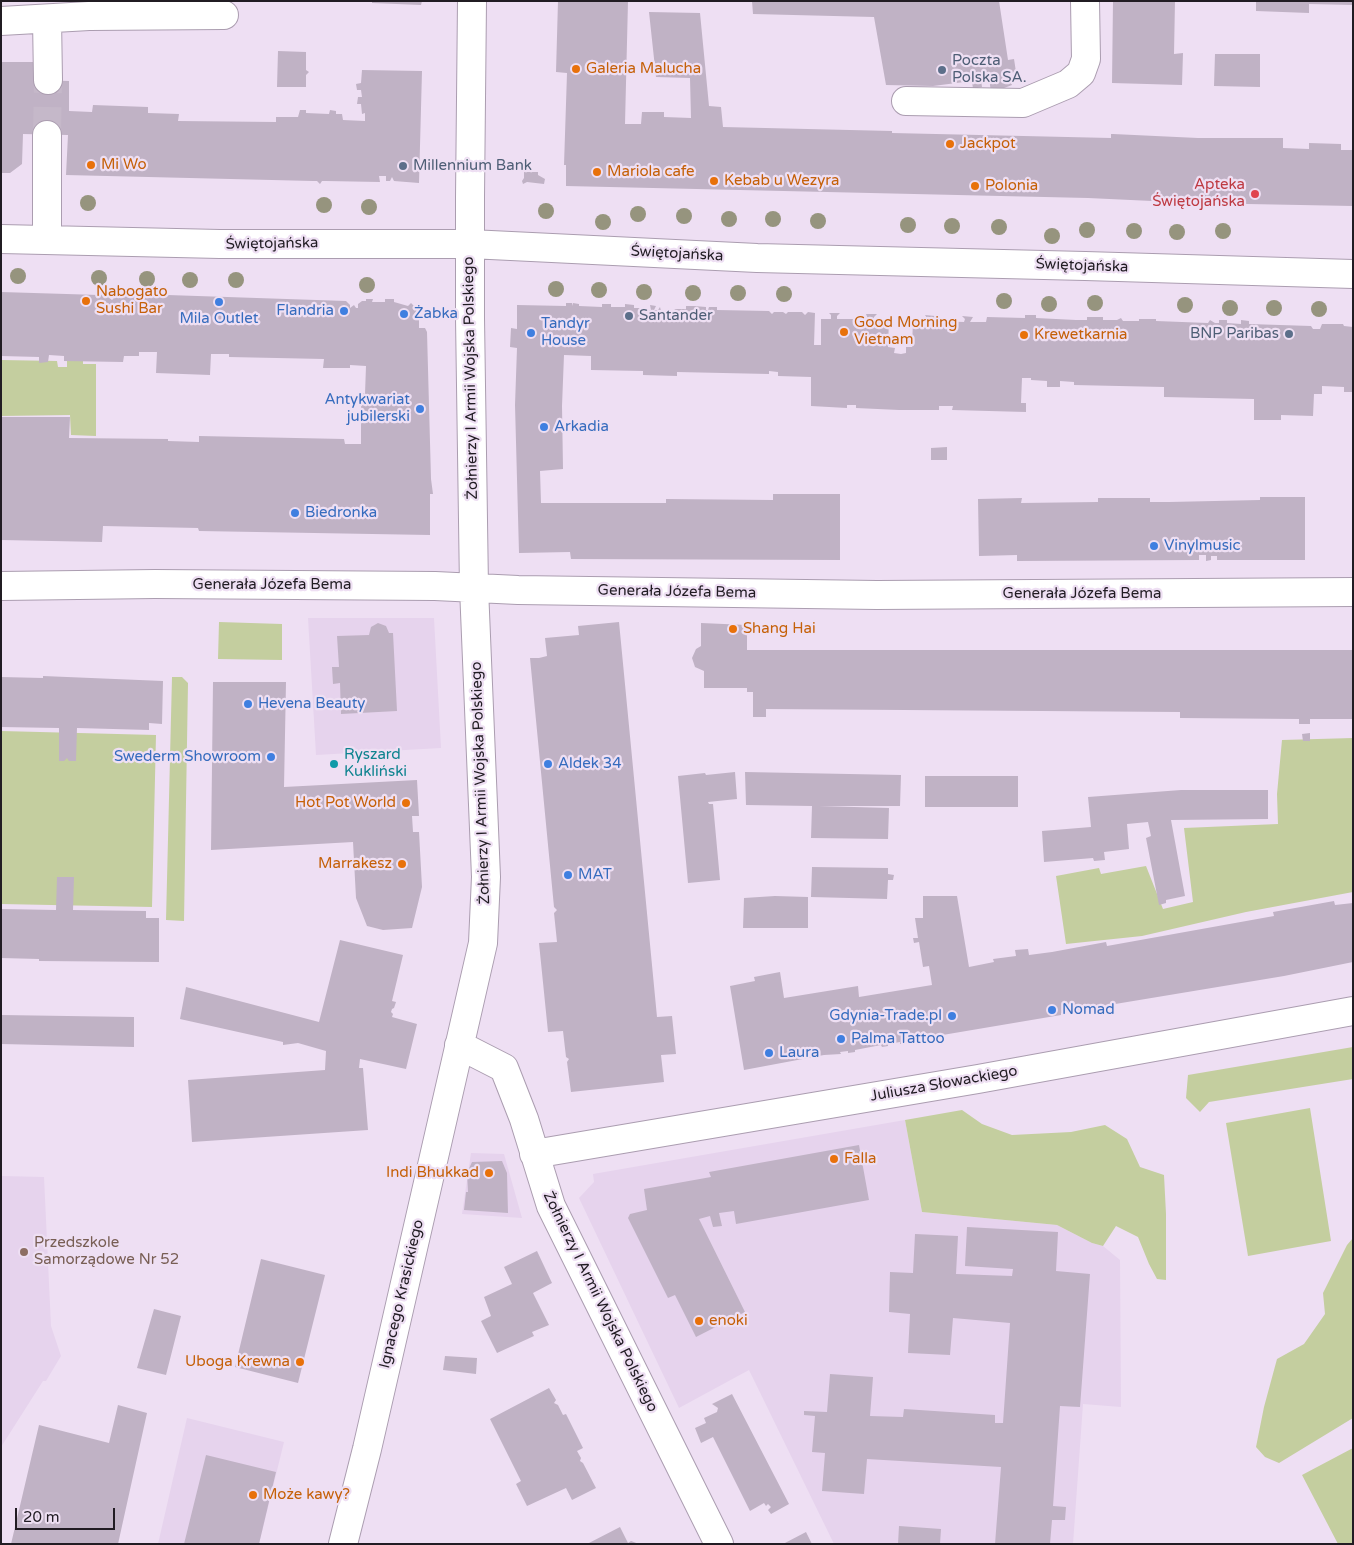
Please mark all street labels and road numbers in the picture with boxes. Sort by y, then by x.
street label: Świętojańska [226,234,318,254]
street label: Świętojańska [630,243,724,265]
street label: Świętojańska [1035,255,1129,277]
street label: Żołnierzy I Armii Wojska Polskiego [460,256,482,500]
street label: Generała Józefa Bema [193,576,351,594]
street label: Generała Józefa Bema [597,582,757,602]
street label: Generała Józefa Bema [1003,585,1161,603]
street label: Żołnierzy I Armii Wojska Polskiego [468,661,494,905]
street label: Juliusza Słowackiego [869,1062,1019,1106]
street label: Żołnierzy I Armii Wojska Polskiego [539,1189,661,1415]
street label: Ignacego Krasickiego [376,1218,428,1370]

